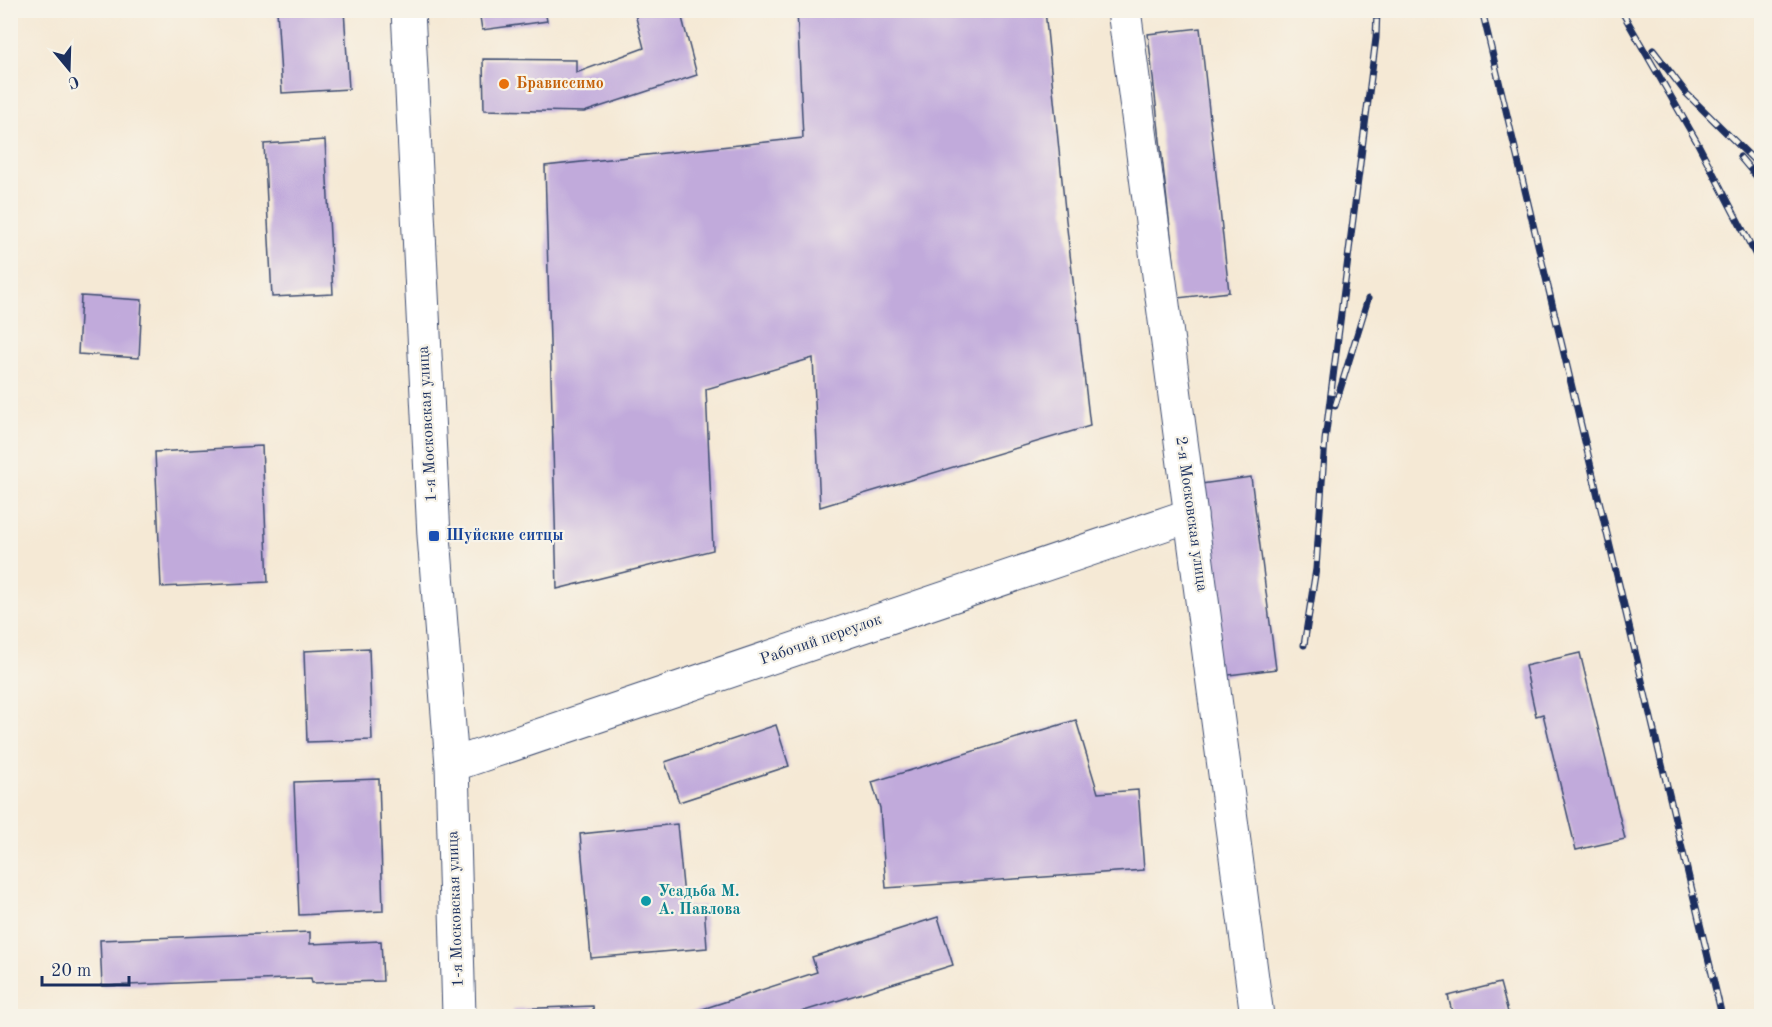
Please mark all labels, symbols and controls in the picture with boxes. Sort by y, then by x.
north arrow [39,39,99,99]
text: С [66,72,81,91]
place label: Брависсимо [516,76,604,92]
marker: Брависсимо [497,77,511,91]
street label: 1-я Московская улица [416,345,440,503]
street label: 2-я Московская улица [1172,435,1210,593]
place label: Шуйские ситцы [446,528,563,544]
marker: Шуйские ситцы [427,529,441,543]
street label: Рабочий переулок [758,612,884,668]
street label: 1-я Московская улица [445,830,467,988]
place label: Усадьба М. А. Павлова [658,884,741,918]
marker: Усадьба М. А. Павлова [639,894,653,908]
scale bar [42,949,129,987]
text: 20 m [51,962,91,980]

